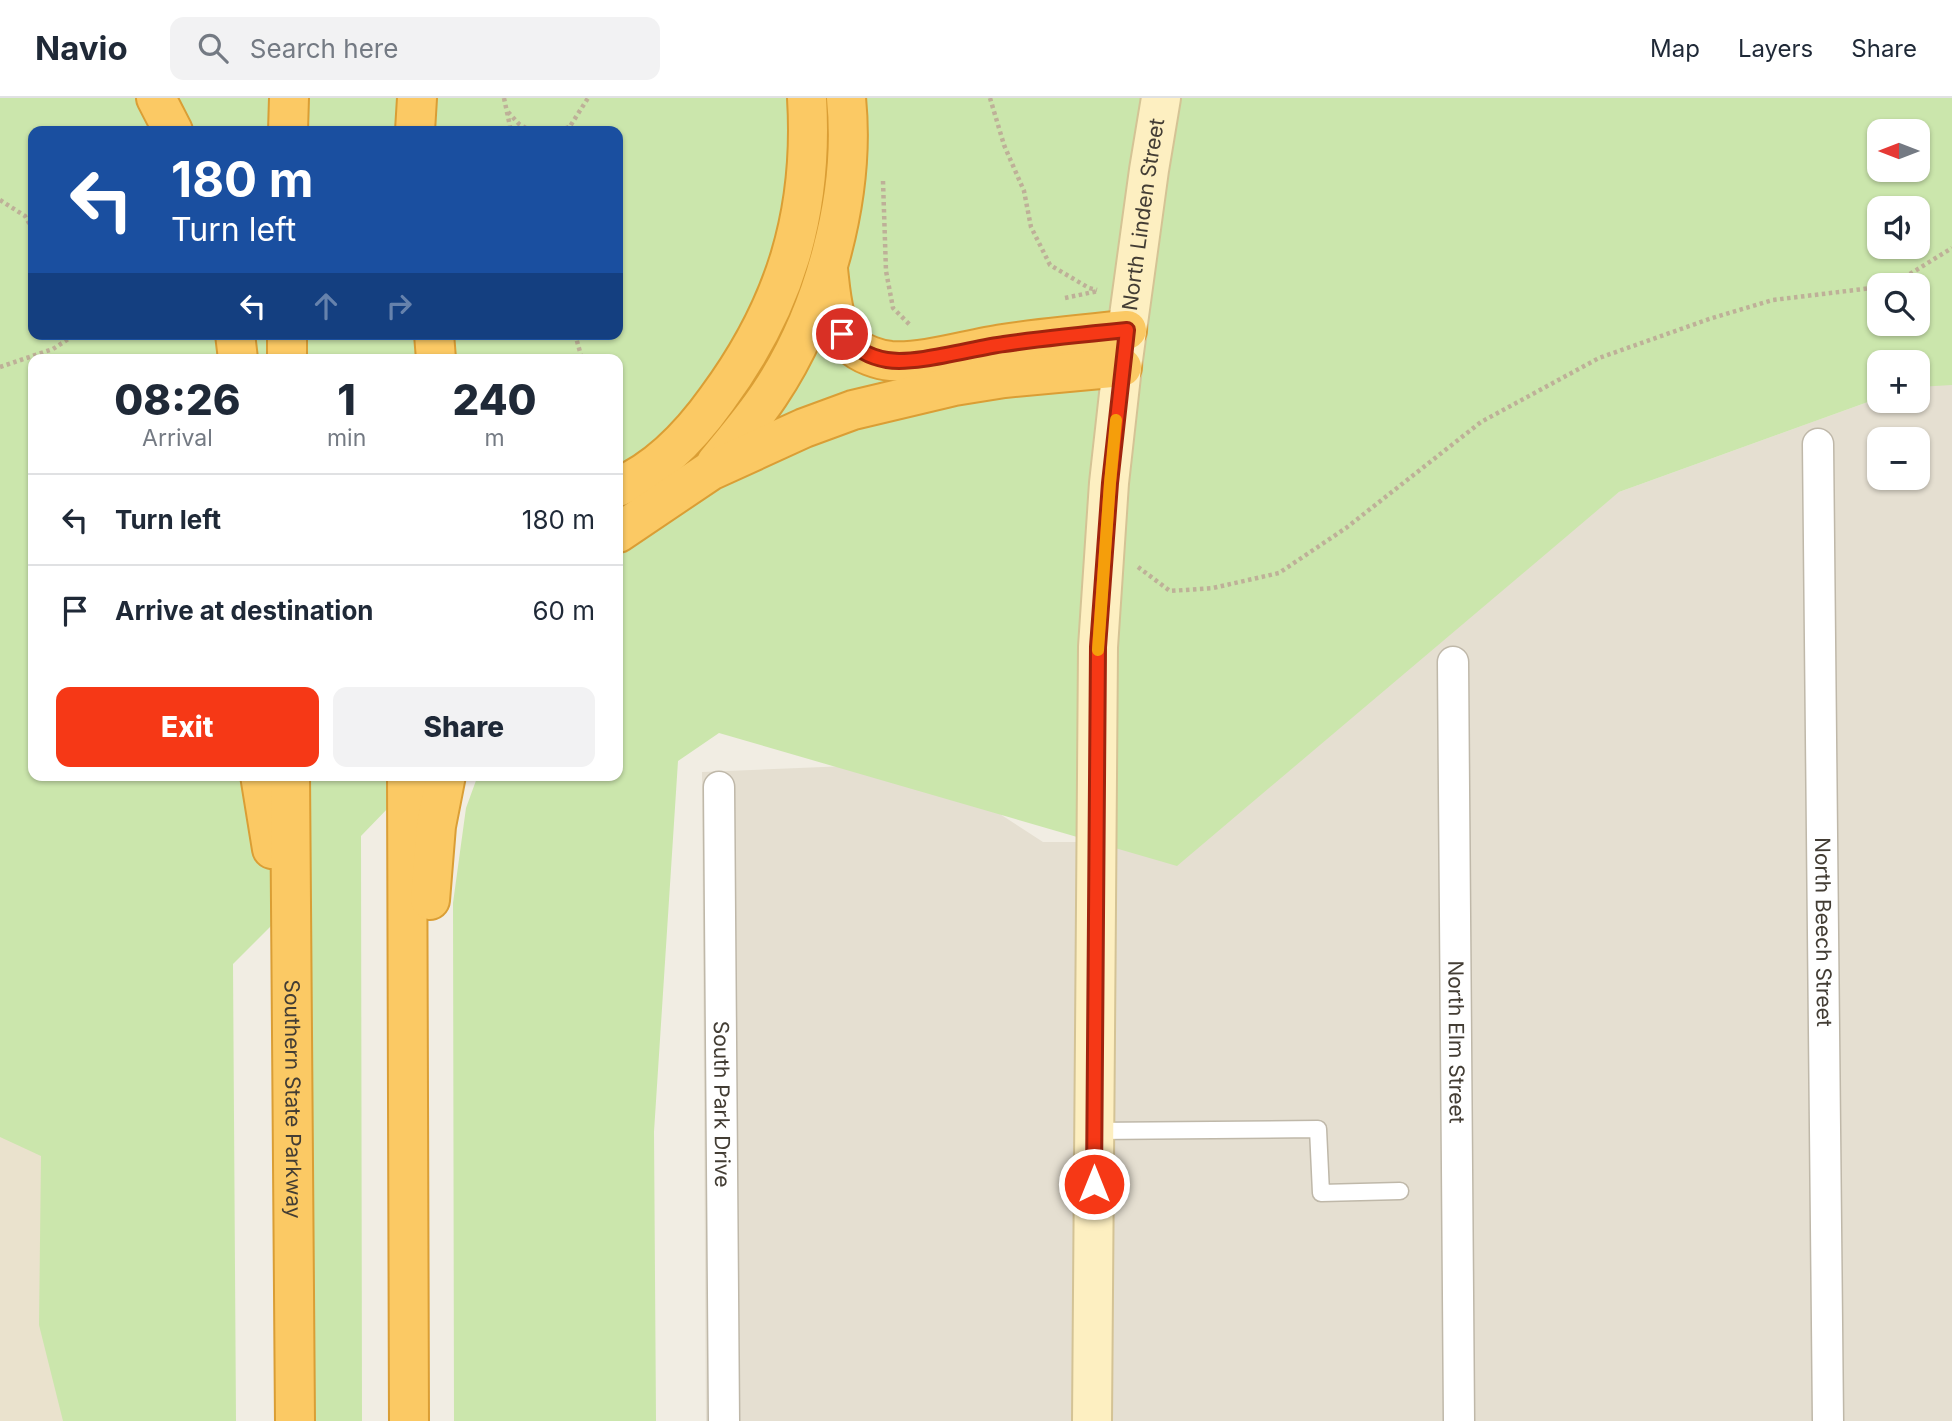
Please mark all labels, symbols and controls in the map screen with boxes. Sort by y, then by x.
search box [170,17,660,80]
text: Navio [35,28,128,68]
icon: search [194,29,232,67]
text: Search here [250,33,398,64]
text: Map [1650,34,1700,63]
text: Layers [1738,34,1813,63]
text: Share [1851,34,1917,63]
street label: North Linden Street [1117,116,1169,312]
north arrow [1867,119,1930,182]
map controls [1867,119,1930,490]
text: 180 m [171,150,313,209]
icon: left [56,154,147,245]
button: sound [1867,196,1930,259]
text: Turn left [171,210,296,249]
button: search [1867,273,1930,336]
icon: left [234,287,272,325]
icon: ahead [307,287,345,325]
icon: right [380,287,418,325]
pin [812,304,872,364]
icon: arrive [823,315,861,353]
button: + [1867,350,1930,413]
text: 08:26 [114,374,241,425]
text: 1 [337,374,356,425]
text: 240 [453,374,537,425]
text: Arrival [142,424,213,452]
text: min [327,424,366,452]
text: m [485,424,505,452]
button: − [1867,427,1930,490]
icon: left [56,501,94,539]
text: Turn left [115,504,221,535]
text: 180 m [522,504,595,535]
icon: arrive [56,592,94,630]
text: Arrive at destination [115,595,374,626]
text: 60 m [532,595,595,626]
button: Exit [56,687,319,767]
button: Share [333,687,595,767]
street label: North Beech Street [1810,837,1837,1027]
street label: North Elm Street [1443,960,1470,1124]
street label: Southern State Parkway [280,979,306,1219]
street label: South Park Drive [709,1021,735,1187]
position arrow [1057,1147,1131,1221]

